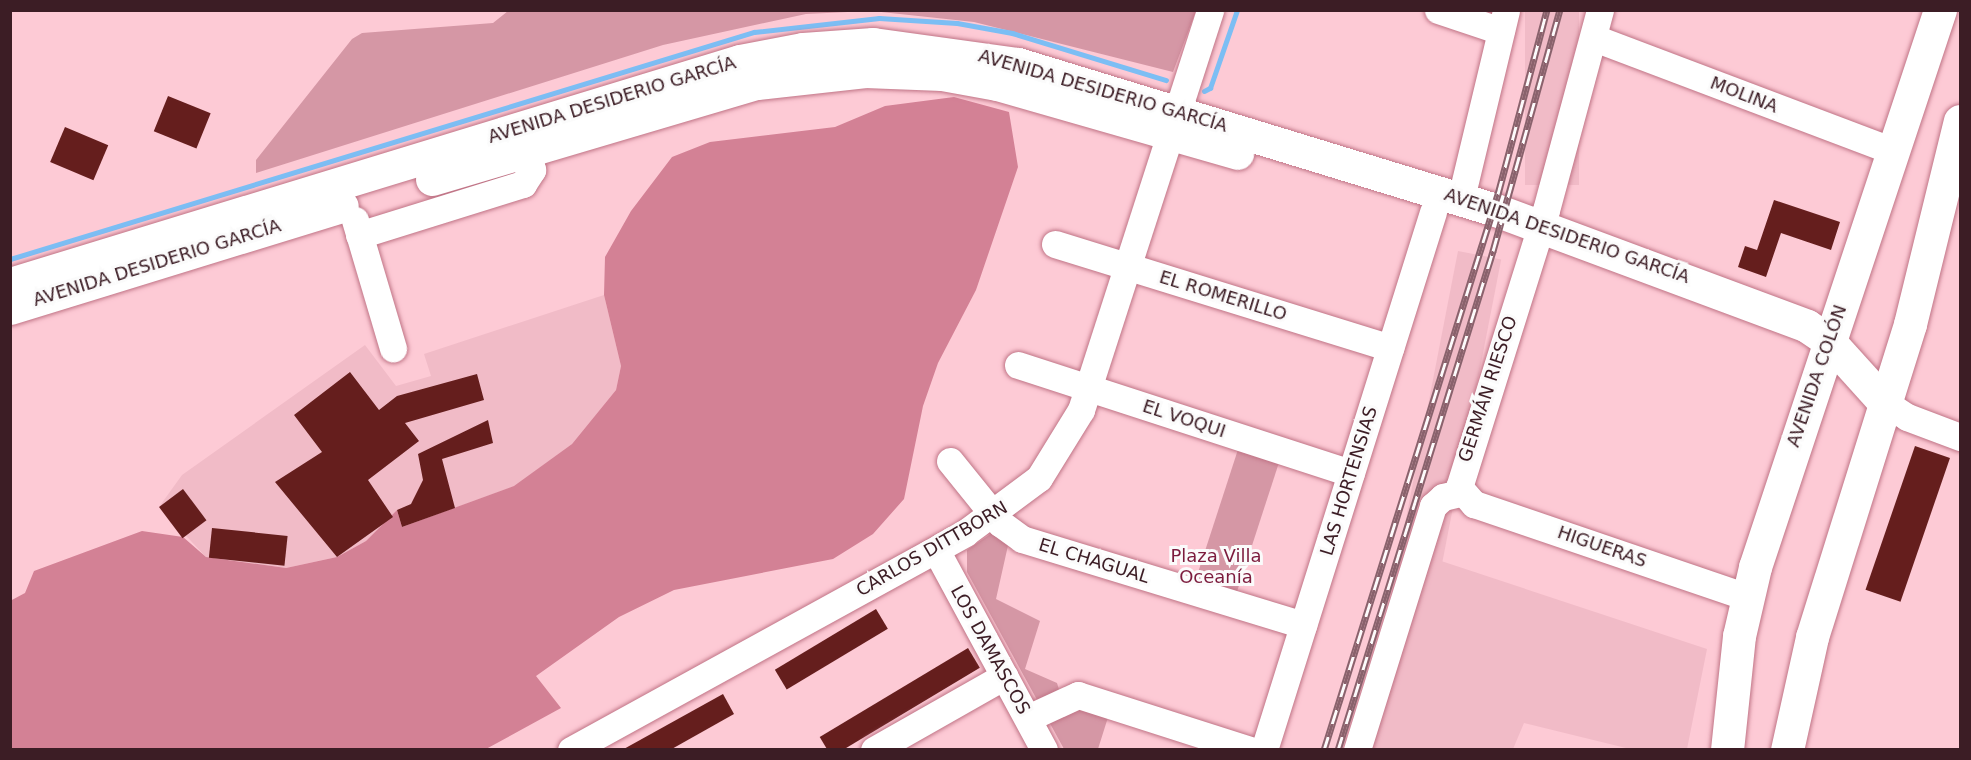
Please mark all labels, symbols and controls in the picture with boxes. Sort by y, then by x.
street label: AVENIDA DESIDERIO GARCÍA [976,45,1230,137]
street label: AVENIDA DESIDERIO GARCÍA [485,52,739,148]
street label: MOLINA [1707,72,1781,118]
street label: AVENIDA DESIDERIO GARCÍA [1441,184,1693,288]
street label: AVENIDA DESIDERIO GARCÍA [30,215,284,311]
street label: EL ROMERILLO [1157,266,1289,326]
street label: AVENIDA COLÓN [1783,302,1851,450]
street label: GERMÁN RIESCO [1454,313,1522,465]
street label: EL VOQUI [1140,395,1228,443]
street label: LAS HORTENSIAS [1316,404,1382,558]
street label: CARLOS DITTBORN [853,497,1011,601]
street label: HIGUERAS [1555,522,1649,572]
street label: EL CHAGUAL [1036,534,1152,588]
park label: Plaza Villa Oceanía [1170,546,1262,588]
street label: LOS DAMASCOS [946,582,1034,718]

